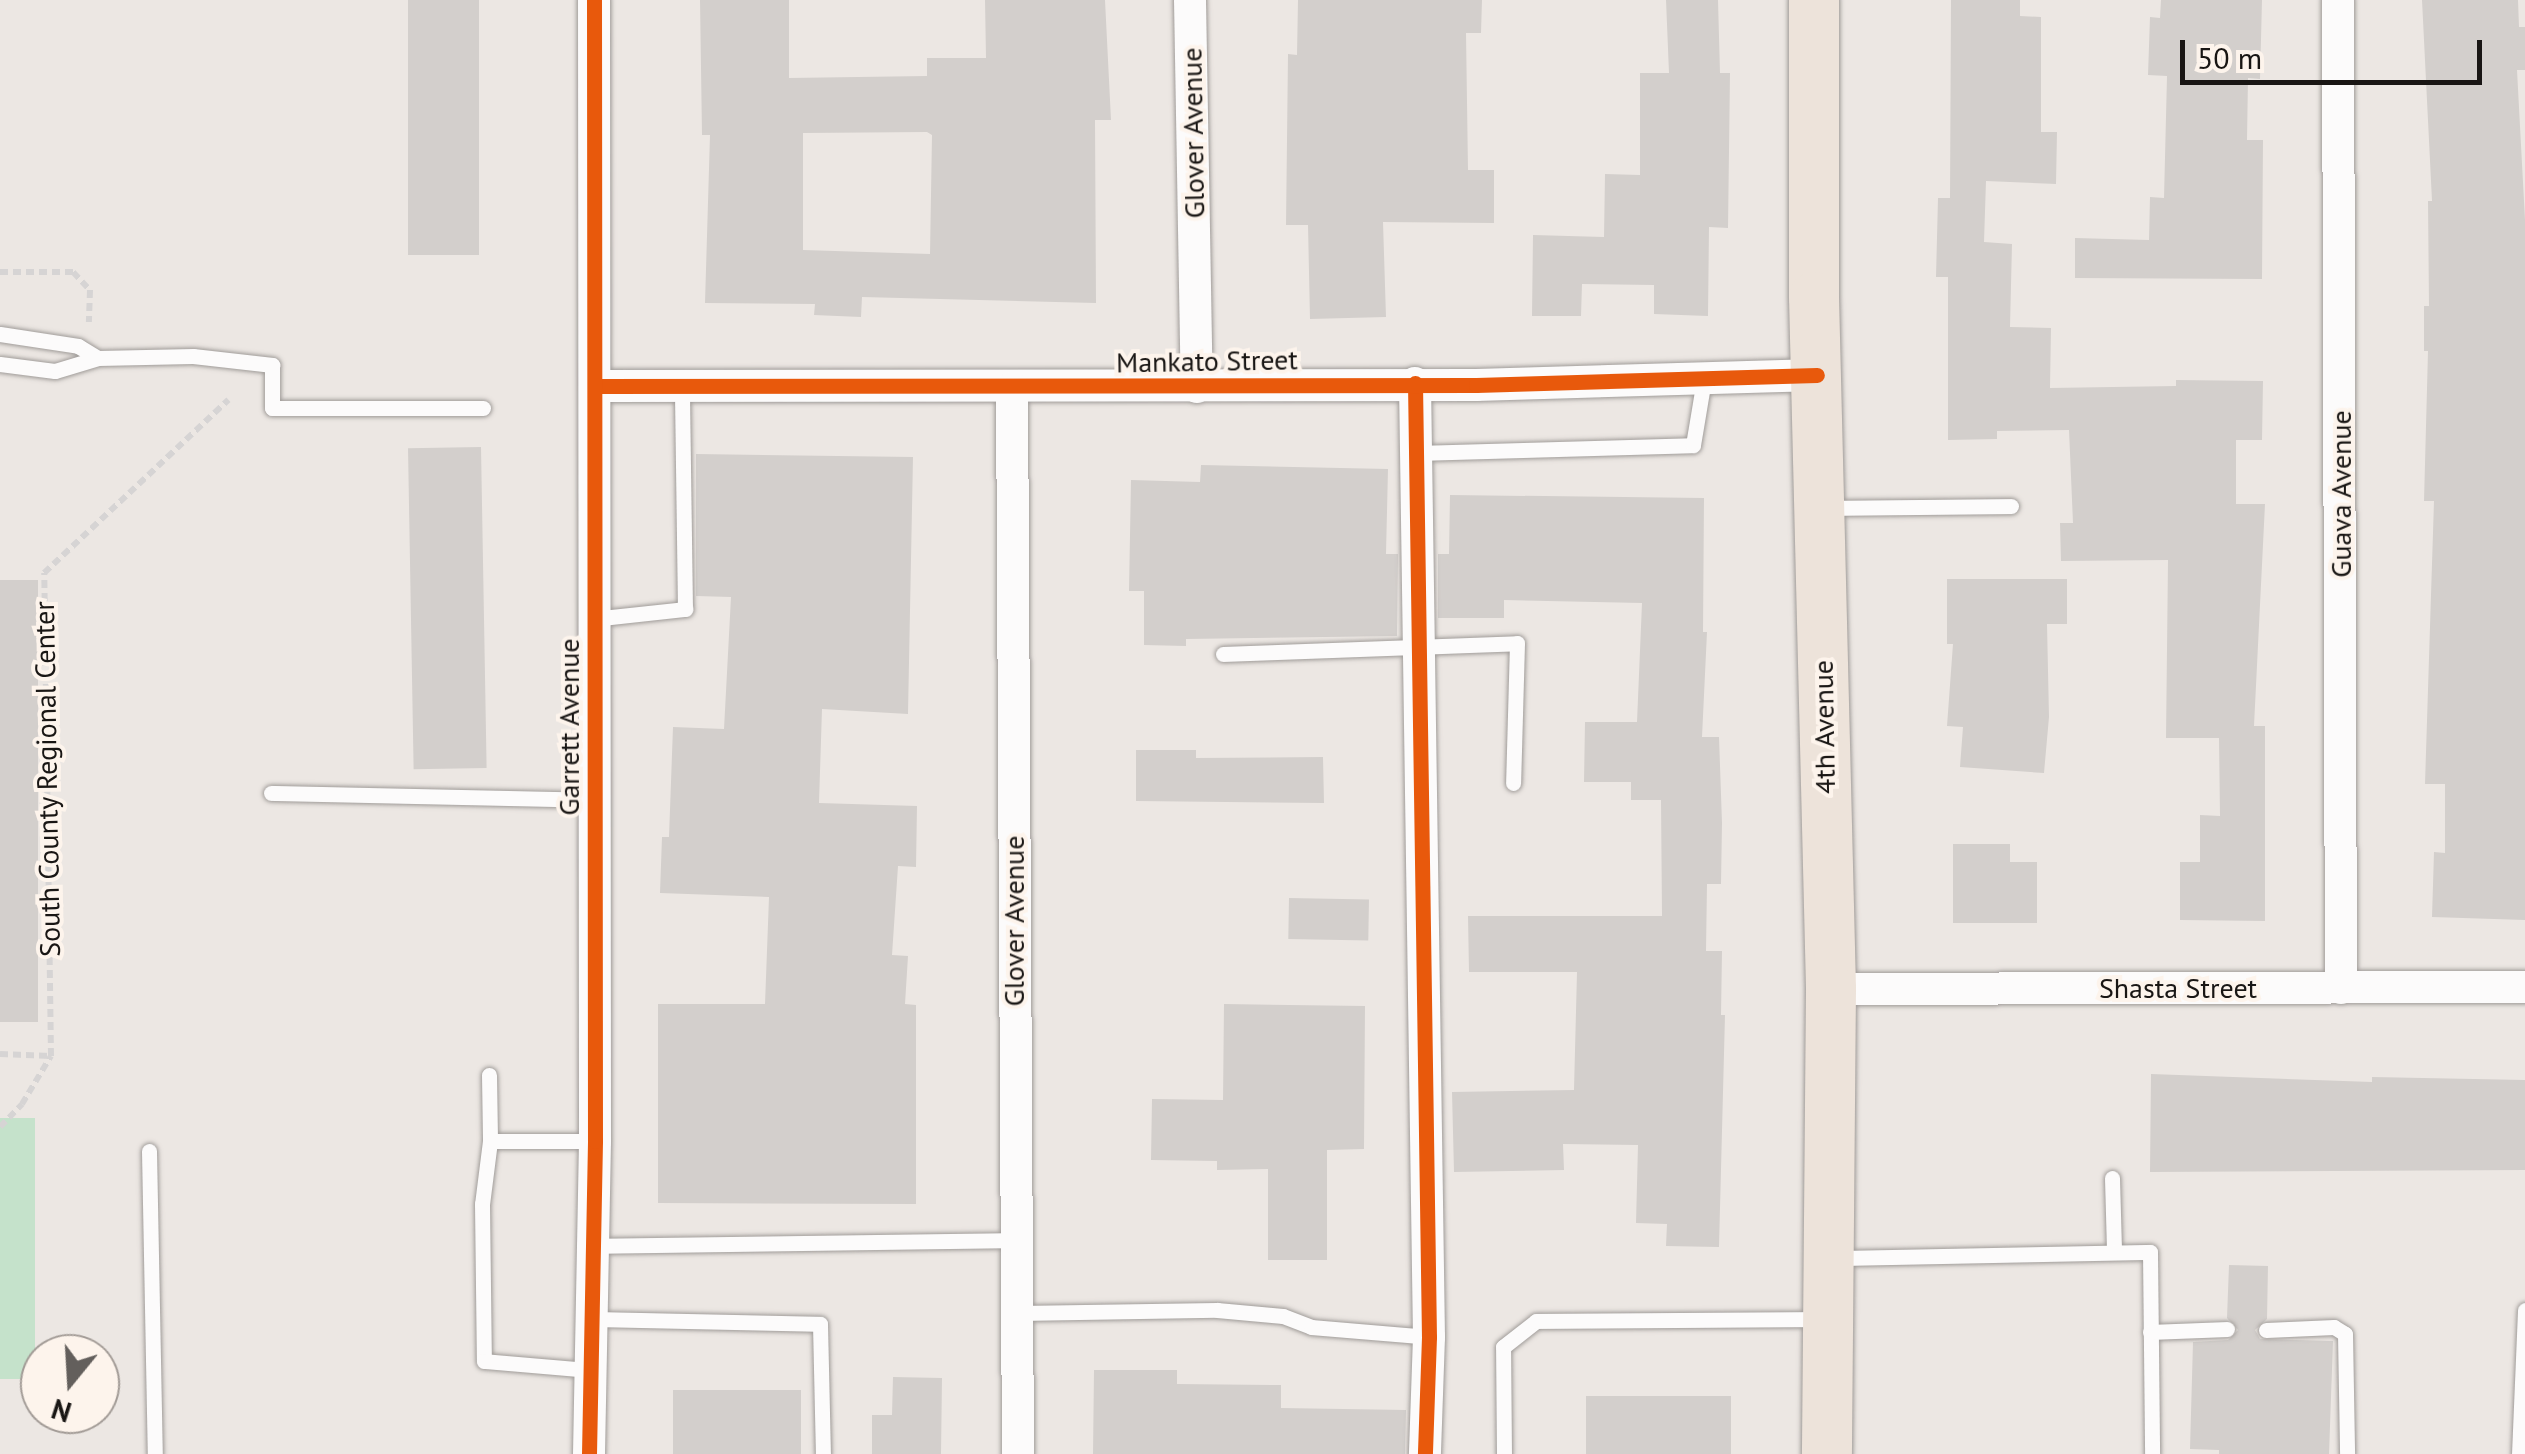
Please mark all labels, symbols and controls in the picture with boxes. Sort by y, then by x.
scale bar [2185,20,2488,82]
text: 50 m [2197,38,2262,77]
street label: Glover Avenue [1175,47,1211,219]
street label: Mankato Street [1116,343,1298,379]
street label: Guava Avenue [2324,410,2358,578]
street label: South County Regional Center [27,600,67,958]
street label: Garrett Avenue [552,638,586,816]
street label: 4th Avenue [1806,659,1842,795]
street label: Glover Avenue [997,835,1031,1007]
street label: Shasta Street [2099,971,2257,1005]
north arrow [20,1334,120,1434]
text: N [47,1391,76,1432]

